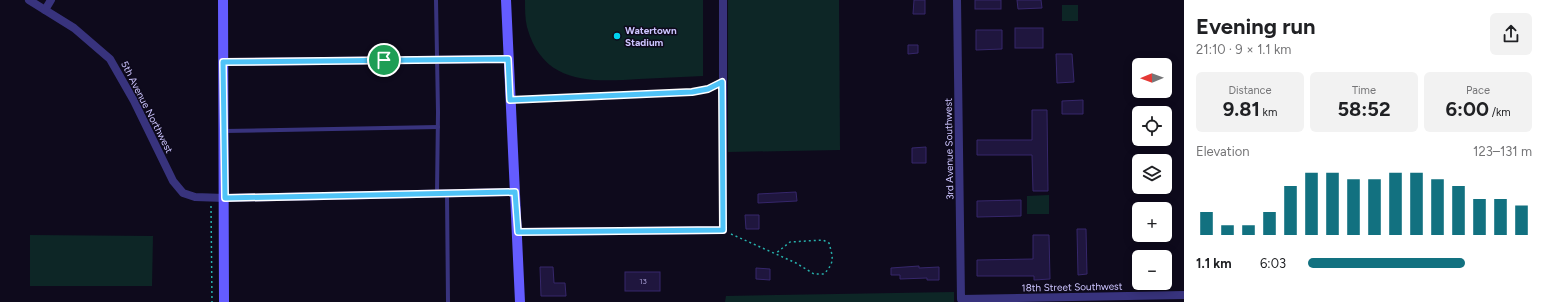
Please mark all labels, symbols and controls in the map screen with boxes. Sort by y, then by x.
text: Evening run [1196,13,1316,40]
button: share [1490,13,1532,55]
place label: Watertown Stadium [625,24,677,49]
marker: Watertown Stadium [612,31,622,41]
text: 21:10 · 9 × 1.1 km [1196,42,1291,57]
pin [367,43,401,77]
icon: arrive [373,49,395,71]
north arrow [1132,58,1172,98]
map controls [1132,58,1172,290]
street label: 5th Avenue Northwest [118,59,176,155]
text: Distance [1228,84,1272,97]
text: Time [1352,84,1376,97]
text: Pace [1466,84,1490,97]
text: 9.81 [1223,97,1260,121]
text: 58:52 [1337,97,1391,121]
text: 6:00 [1445,97,1489,121]
street label: 3rd Avenue Southwest [942,98,956,200]
button: locate [1132,106,1172,146]
text: km [1260,106,1277,119]
text: /km [1489,106,1511,119]
text: Elevation [1196,144,1249,159]
text: 123–131 m [1473,144,1532,159]
button: layers [1132,154,1172,194]
button: + [1132,202,1172,242]
button: − [1132,250,1172,290]
text: 1.1 km [1196,256,1232,271]
text: 6:03 [1260,256,1286,271]
house number: 13 [639,276,647,286]
street label: 18th Street Southwest [1021,280,1123,294]

